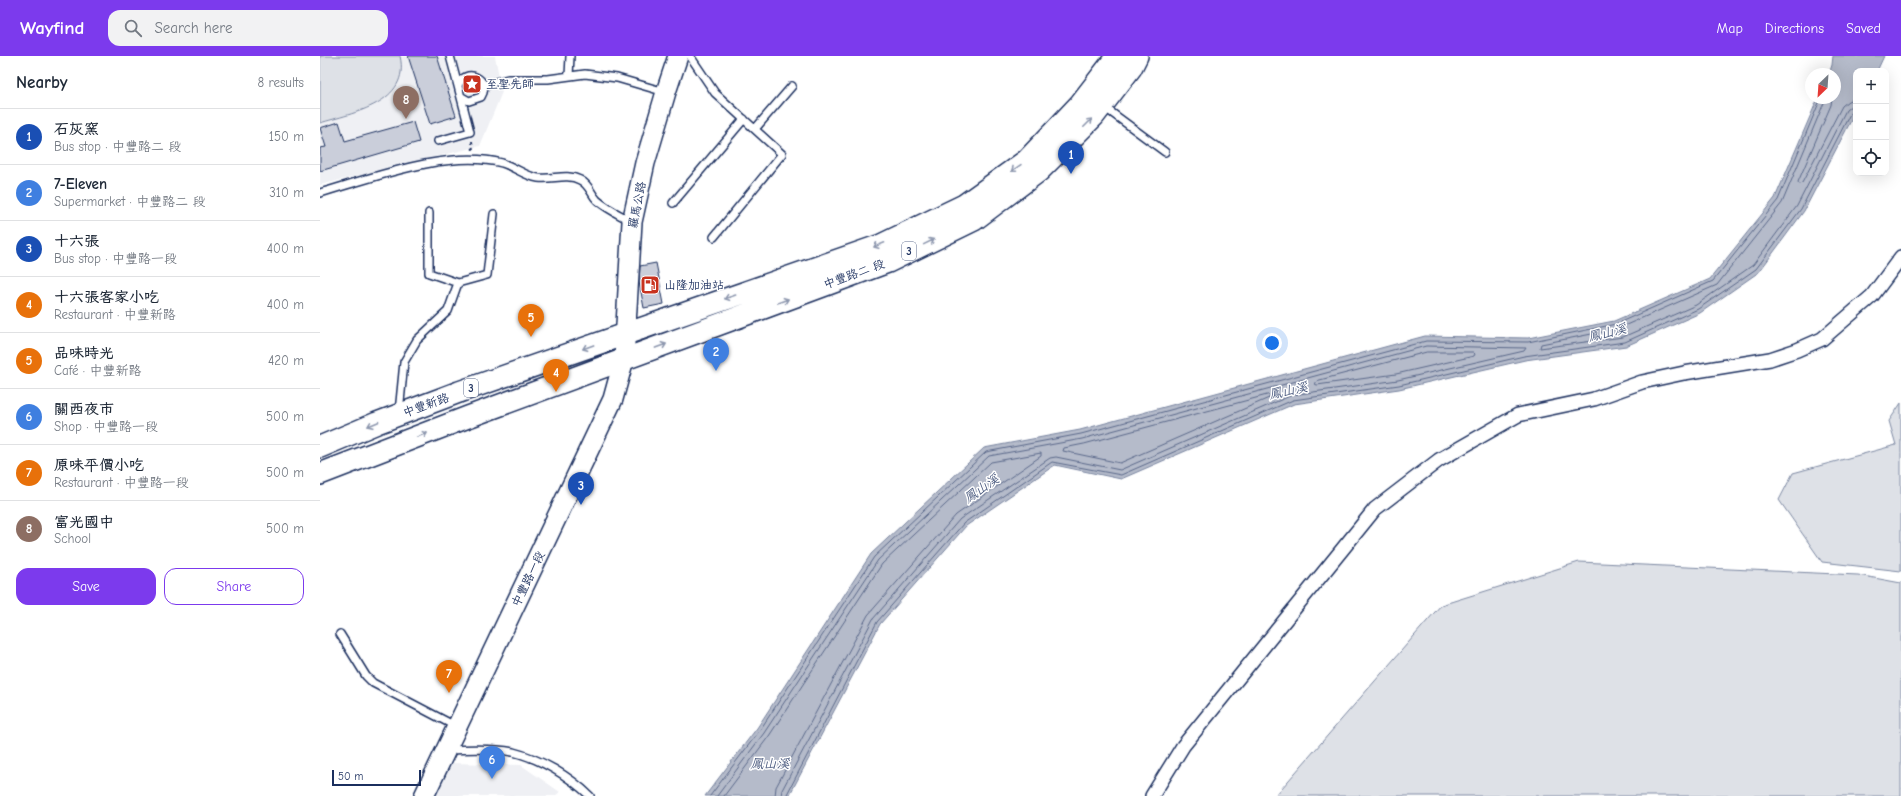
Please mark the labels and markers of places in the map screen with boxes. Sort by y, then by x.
place icon: 至聖先師 [461,73,483,95]
place label: 至聖先師 [486,77,534,91]
pin: 8 [393,86,419,119]
pin: 1 [1058,141,1084,174]
fuel station icon: 山隆加油站 [639,274,661,296]
place label: 山隆加油站 [664,278,724,292]
pin: 5 [518,304,544,337]
pin: 2 [703,338,729,371]
pin: 4 [543,359,569,392]
pin: 3 [568,472,594,505]
pin: 7 [436,660,462,693]
pin: 6 [479,746,505,779]

